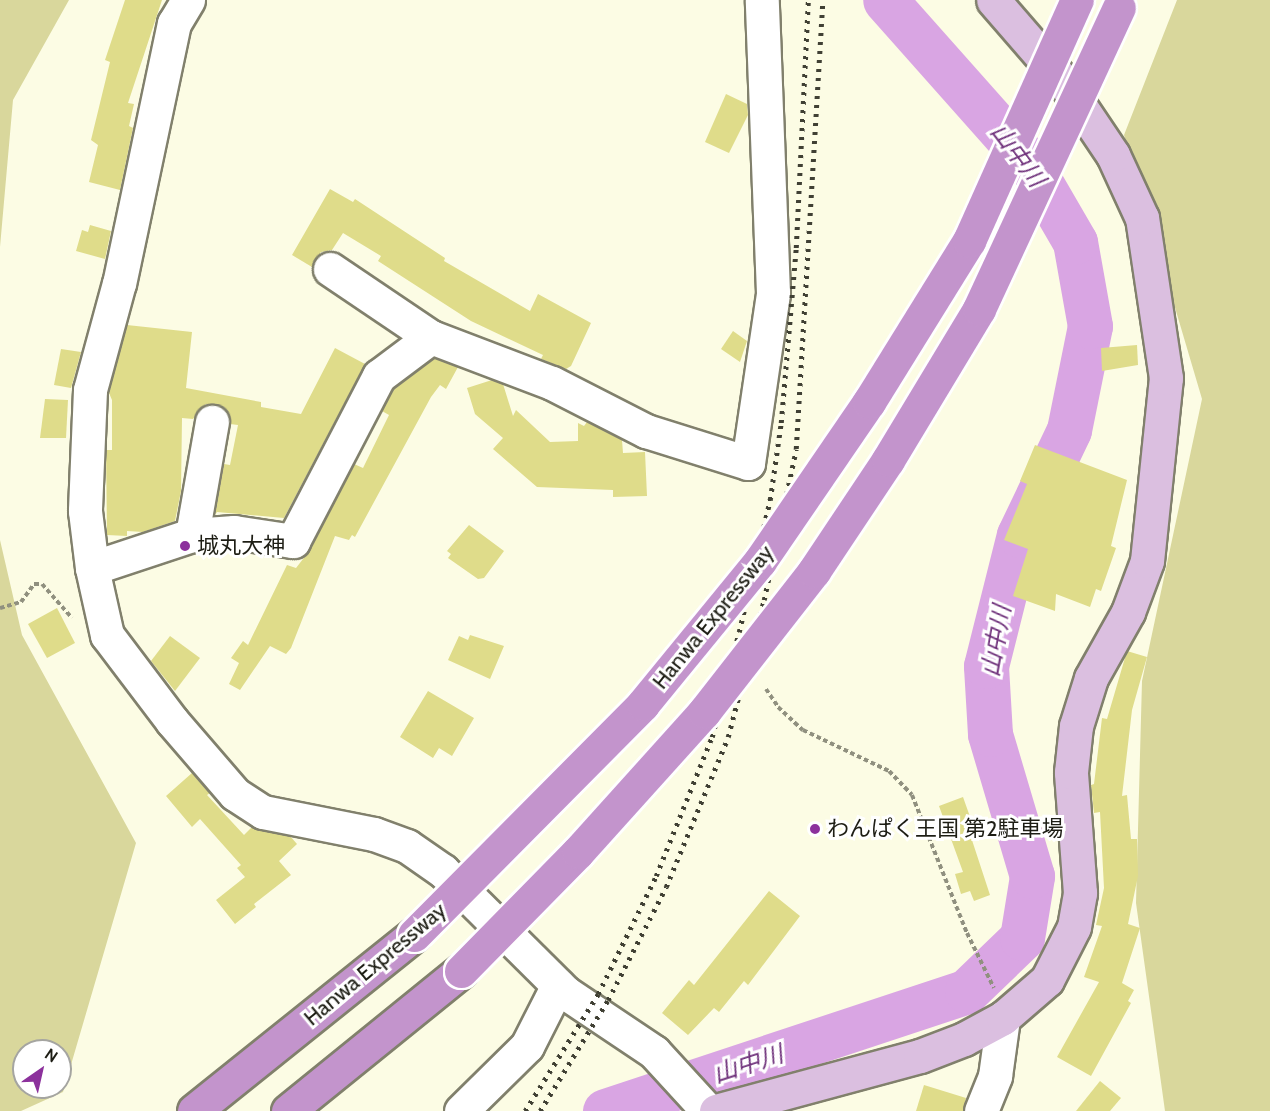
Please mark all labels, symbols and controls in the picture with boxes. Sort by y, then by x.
water label: 山中川 [985,118,1051,192]
place label: 城丸大神 [197,533,285,559]
marker: 城丸大神 [178,539,192,553]
street label: Hanwa Expressway [647,540,779,694]
water label: 山中川 [976,603,1016,679]
place label: わんぱく王国 第2駐車場 [827,816,1063,842]
marker: わんぱく王国 第2駐車場 [808,822,822,836]
street label: Hanwa Expressway [299,897,451,1031]
north arrow [12,1039,72,1099]
water label: 山中川 [709,1039,787,1089]
text: N [41,1044,61,1066]

